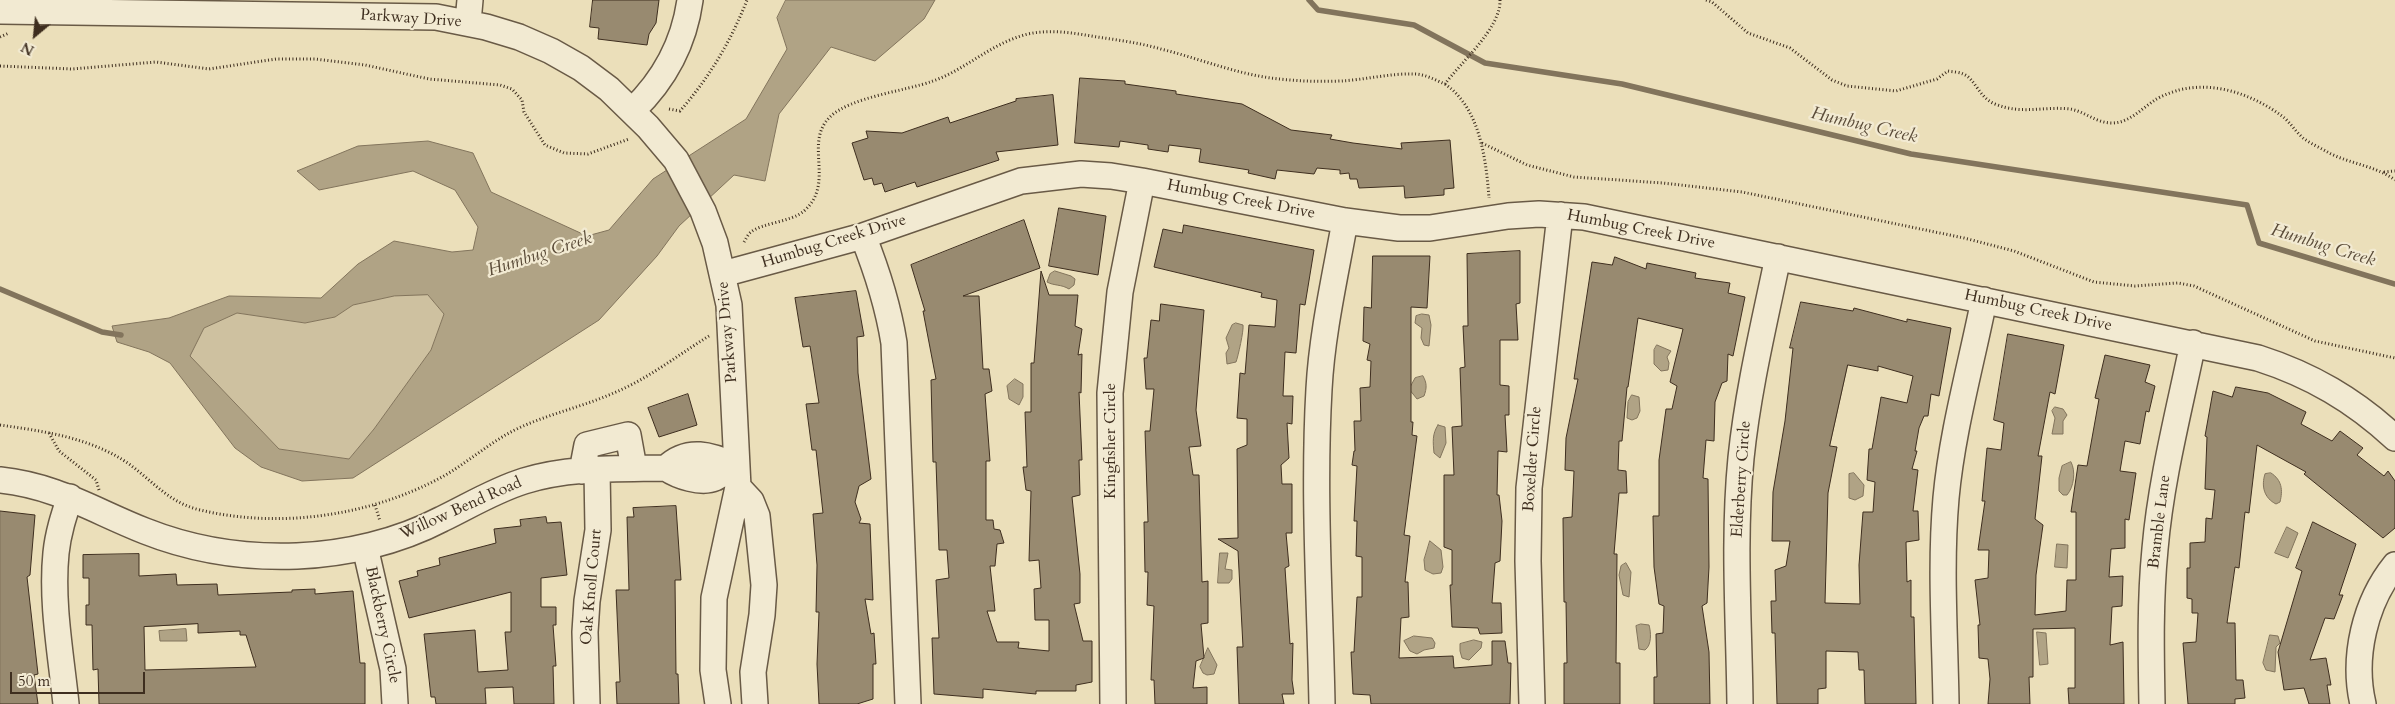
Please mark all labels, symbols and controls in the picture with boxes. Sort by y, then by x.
street label: Parkway Drive [359,6,463,32]
north arrow [10,10,60,60]
text: N [18,37,38,60]
water label: Humbug Creek [1809,103,1919,149]
street label: Humbug Creek Drive [1165,176,1317,224]
street label: Humbug Creek Drive [1565,206,1717,254]
street label: Humbug Creek Drive [759,211,909,273]
water label: Humbug Creek [2268,220,2378,272]
water label: Humbug Creek [485,228,595,282]
street label: Parkway Drive [714,280,742,384]
street label: Humbug Creek Drive [1962,286,2114,336]
street label: Kingfisher Circle [1101,383,1121,499]
street label: Boxelder Circle [1520,405,1546,513]
street label: Elderberry Circle [1728,420,1756,538]
street label: Willow Bend Road [397,474,525,544]
street label: Bramble Lane [2145,474,2175,570]
street label: Oak Knoll Court [577,528,607,646]
street label: Blackberry Circle [360,565,404,685]
scale bar [12,662,148,694]
text: 50 m [18,671,50,691]

